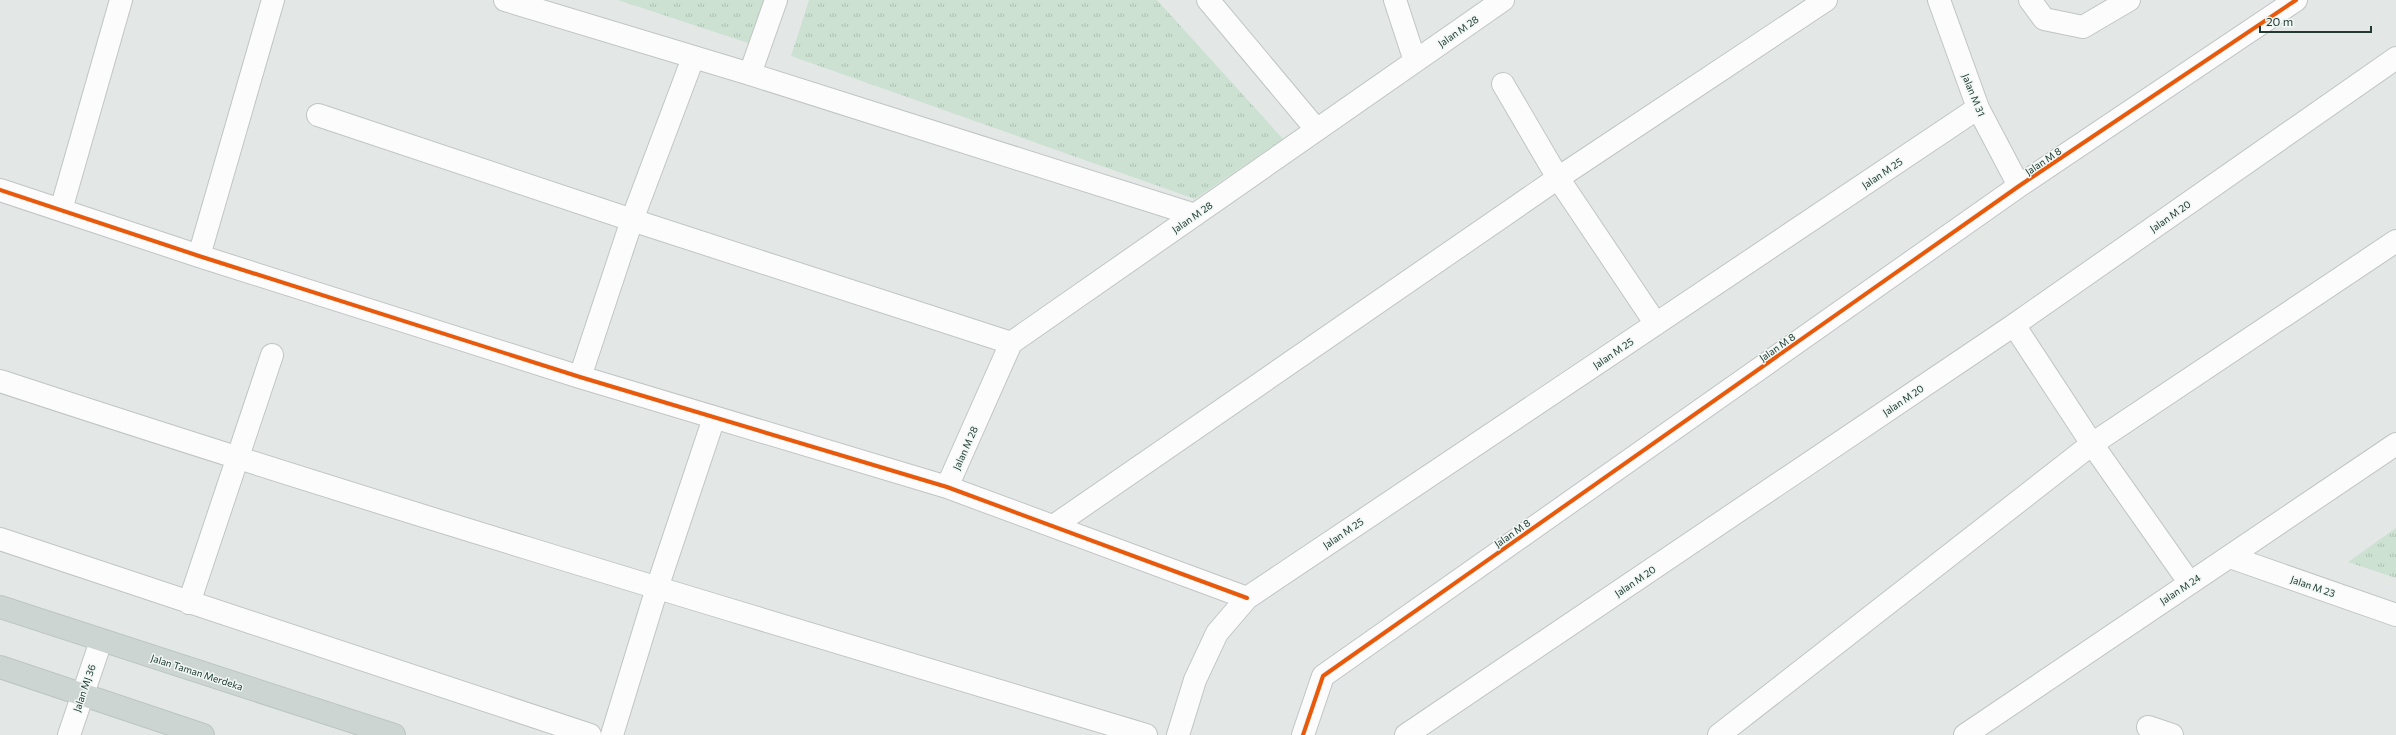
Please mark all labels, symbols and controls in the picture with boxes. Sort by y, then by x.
scale bar [2260,8,2371,34]
street label: Jalan M 28 [1435,13,1481,49]
text: 20 m [2266,14,2293,28]
street label: Jalan M 31 [1960,72,1988,118]
street label: Jalan M 8 [2023,145,2063,177]
street label: Jalan M 25 [1859,155,1905,191]
street label: Jalan M 20 [2147,198,2193,234]
street label: Jalan M 28 [1169,199,1215,235]
street label: Jalan M 8 [1757,330,1797,364]
street label: Jalan M 25 [1590,335,1636,371]
street label: Jalan M 20 [1880,382,1926,418]
street label: Jalan M 28 [950,424,980,472]
street label: Jalan M 25 [1320,515,1366,551]
street label: Jalan M 8 [1492,516,1532,550]
street label: Jalan M 20 [1612,563,1658,599]
street label: Jalan M 24 [2157,571,2203,607]
street label: Jalan M 23 [2289,573,2337,599]
street label: Jalan Taman Merdeka [149,651,245,693]
street label: Jalan MJ 36 [70,663,98,713]

